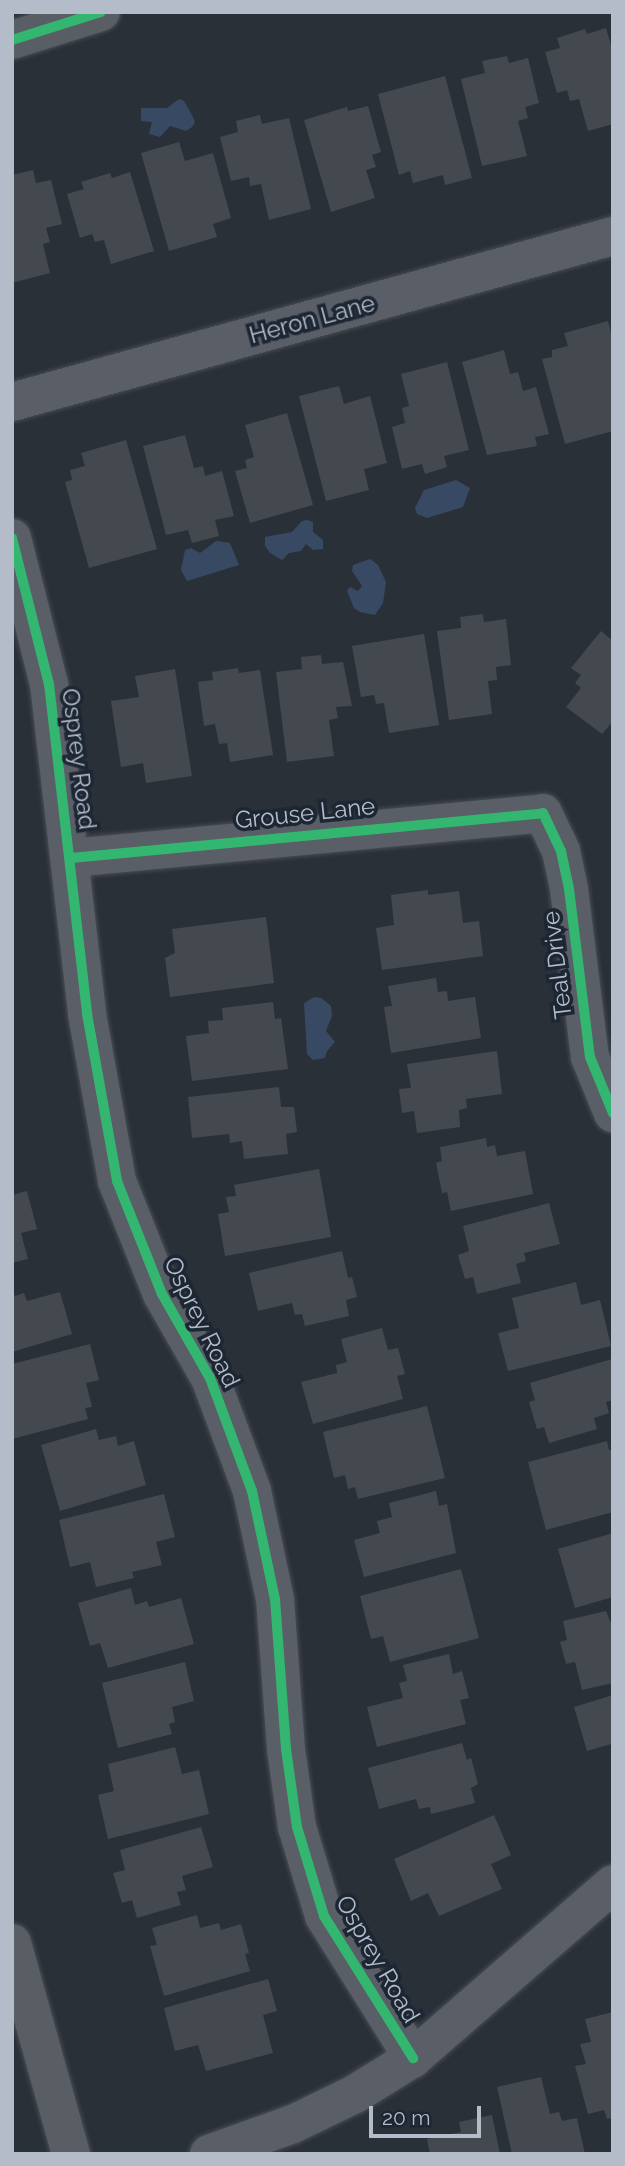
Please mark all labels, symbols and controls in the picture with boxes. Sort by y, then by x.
street label: Heron Lane [246,288,378,350]
street label: Osprey Road [56,686,102,832]
street label: Grouse Lane [234,791,376,835]
street label: Teal Drive [536,909,578,1021]
street label: Osprey Road [158,1251,246,1393]
street label: Osprey Road [330,1890,426,2028]
scale bar [373,2092,485,2136]
text: 20 m [382,2105,430,2130]

